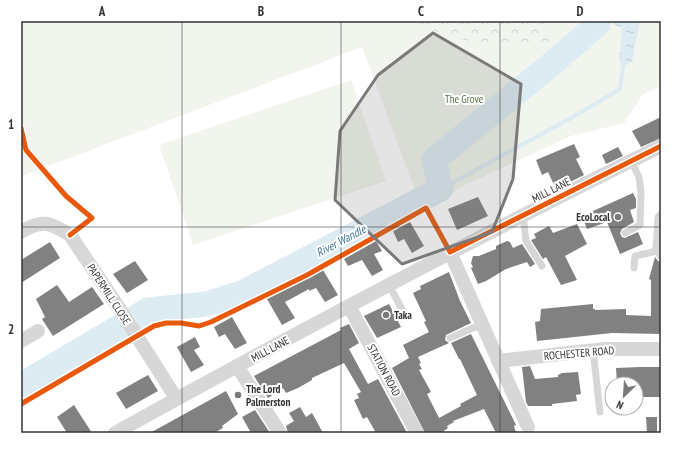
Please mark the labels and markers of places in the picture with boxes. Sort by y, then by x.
place label: EcoLocal [576,210,610,224]
marker: EcoLocal [613,212,623,222]
place label: Taka [394,308,412,322]
marker: Taka [381,310,391,320]
place label: The Lord Palmerston [246,382,290,409]
marker: The Lord Palmerston [233,390,243,400]

